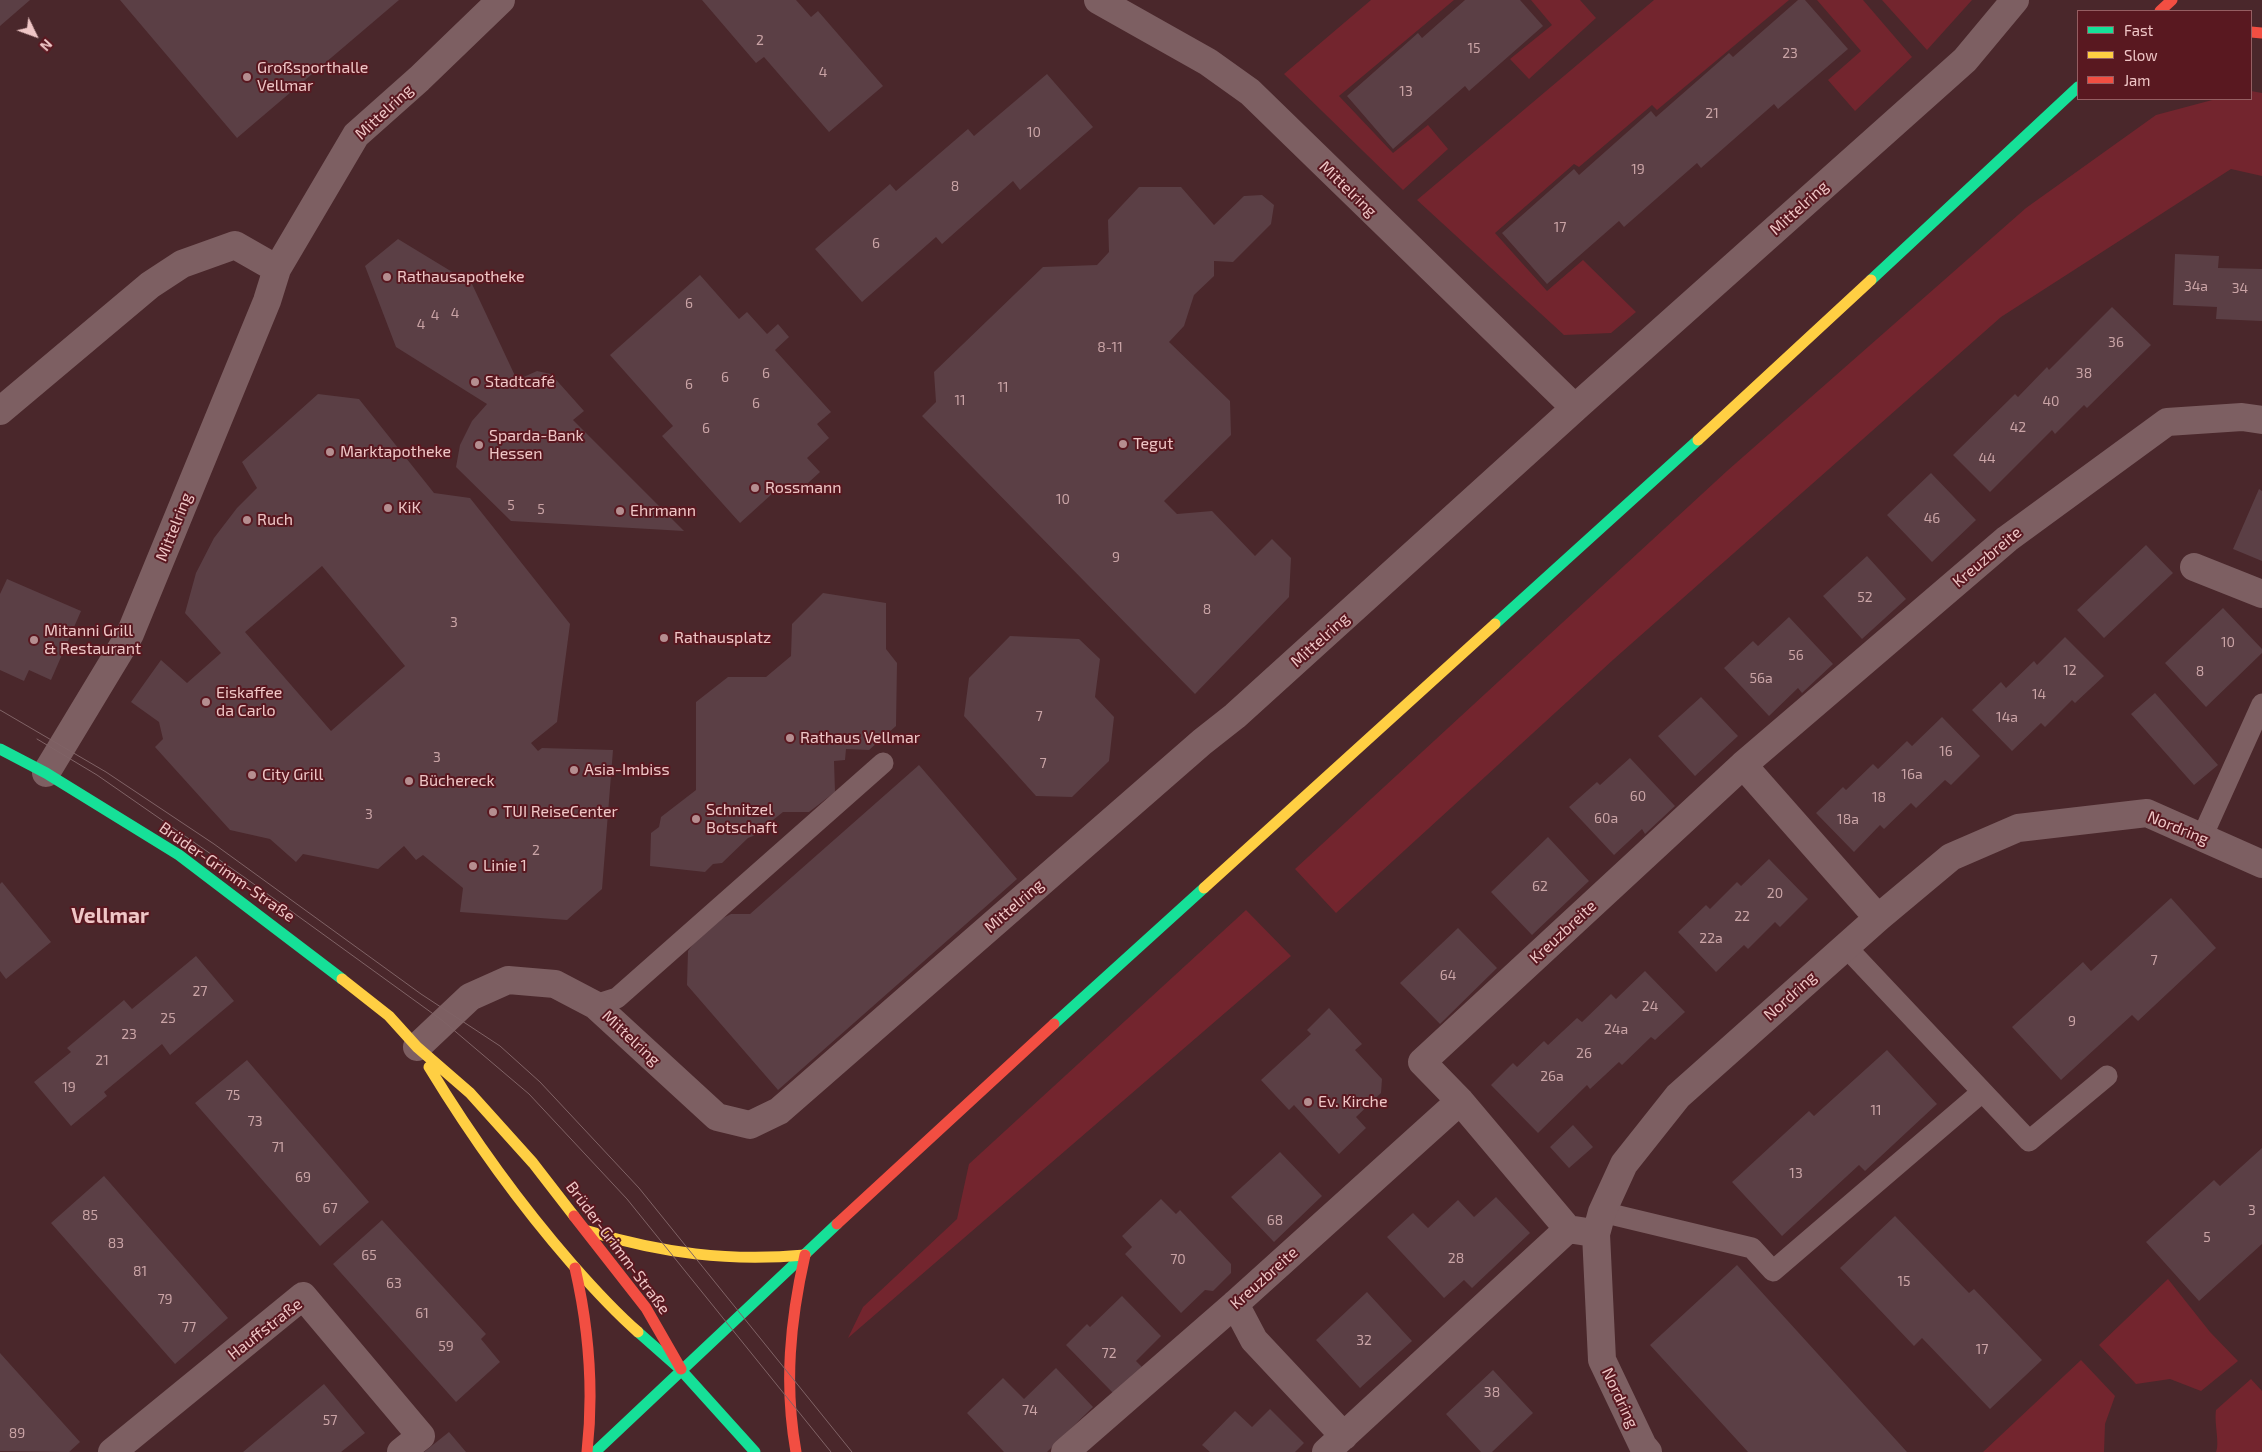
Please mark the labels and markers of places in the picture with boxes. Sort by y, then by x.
place label: Großsporthalle Vellmar [257,58,368,96]
marker: Großsporthalle Vellmar [241,71,253,83]
place label: Rathausapotheke [397,267,525,287]
marker: Rathausapotheke [381,271,393,283]
place label: Stadtcafé [485,372,555,392]
marker: Stadtcafé [469,376,481,388]
place label: Sparda-Bank Hessen [489,426,584,464]
place label: Tegut [1133,434,1173,454]
marker: Tegut [1117,438,1129,450]
marker: Sparda-Bank Hessen [473,439,485,451]
place label: Marktapotheke [340,442,451,462]
marker: Marktapotheke [324,446,336,458]
place label: Rossmann [765,478,842,498]
marker: Rossmann [749,482,761,494]
place label: KiK [398,498,421,518]
place label: Ehrmann [630,501,696,521]
marker: KiK [382,502,394,514]
marker: Ehrmann [614,505,626,517]
place label: Ruch [257,510,293,530]
marker: Ruch [241,514,253,526]
place label: Mitanni Grill & Restaurant [44,621,141,659]
place label: Rathausplatz [674,628,771,648]
marker: Rathausplatz [658,632,670,644]
marker: Mitanni Grill & Restaurant [28,634,40,646]
place label: Eiskaffee da Carlo [216,683,282,721]
marker: Eiskaffee da Carlo [200,696,212,708]
place label: Rathaus Vellmar [800,728,920,748]
marker: Rathaus Vellmar [784,732,796,744]
place label: Asia-Imbiss [584,760,670,780]
marker: Asia-Imbiss [568,764,580,776]
place label: City Grill [262,765,323,785]
marker: City Grill [246,769,258,781]
place label: Büchereck [419,771,495,791]
marker: Büchereck [403,775,415,787]
place label: Schnitzel Botschaft [706,800,777,838]
place label: TUI ReiseCenter [503,802,618,822]
marker: TUI ReiseCenter [487,806,499,818]
marker: Schnitzel Botschaft [690,813,702,825]
place label: Linie 1 [483,856,527,876]
marker: Linie 1 [467,860,479,872]
place label: Ev. Kirche [1318,1092,1388,1112]
marker: Ev. Kirche [1302,1096,1314,1108]

